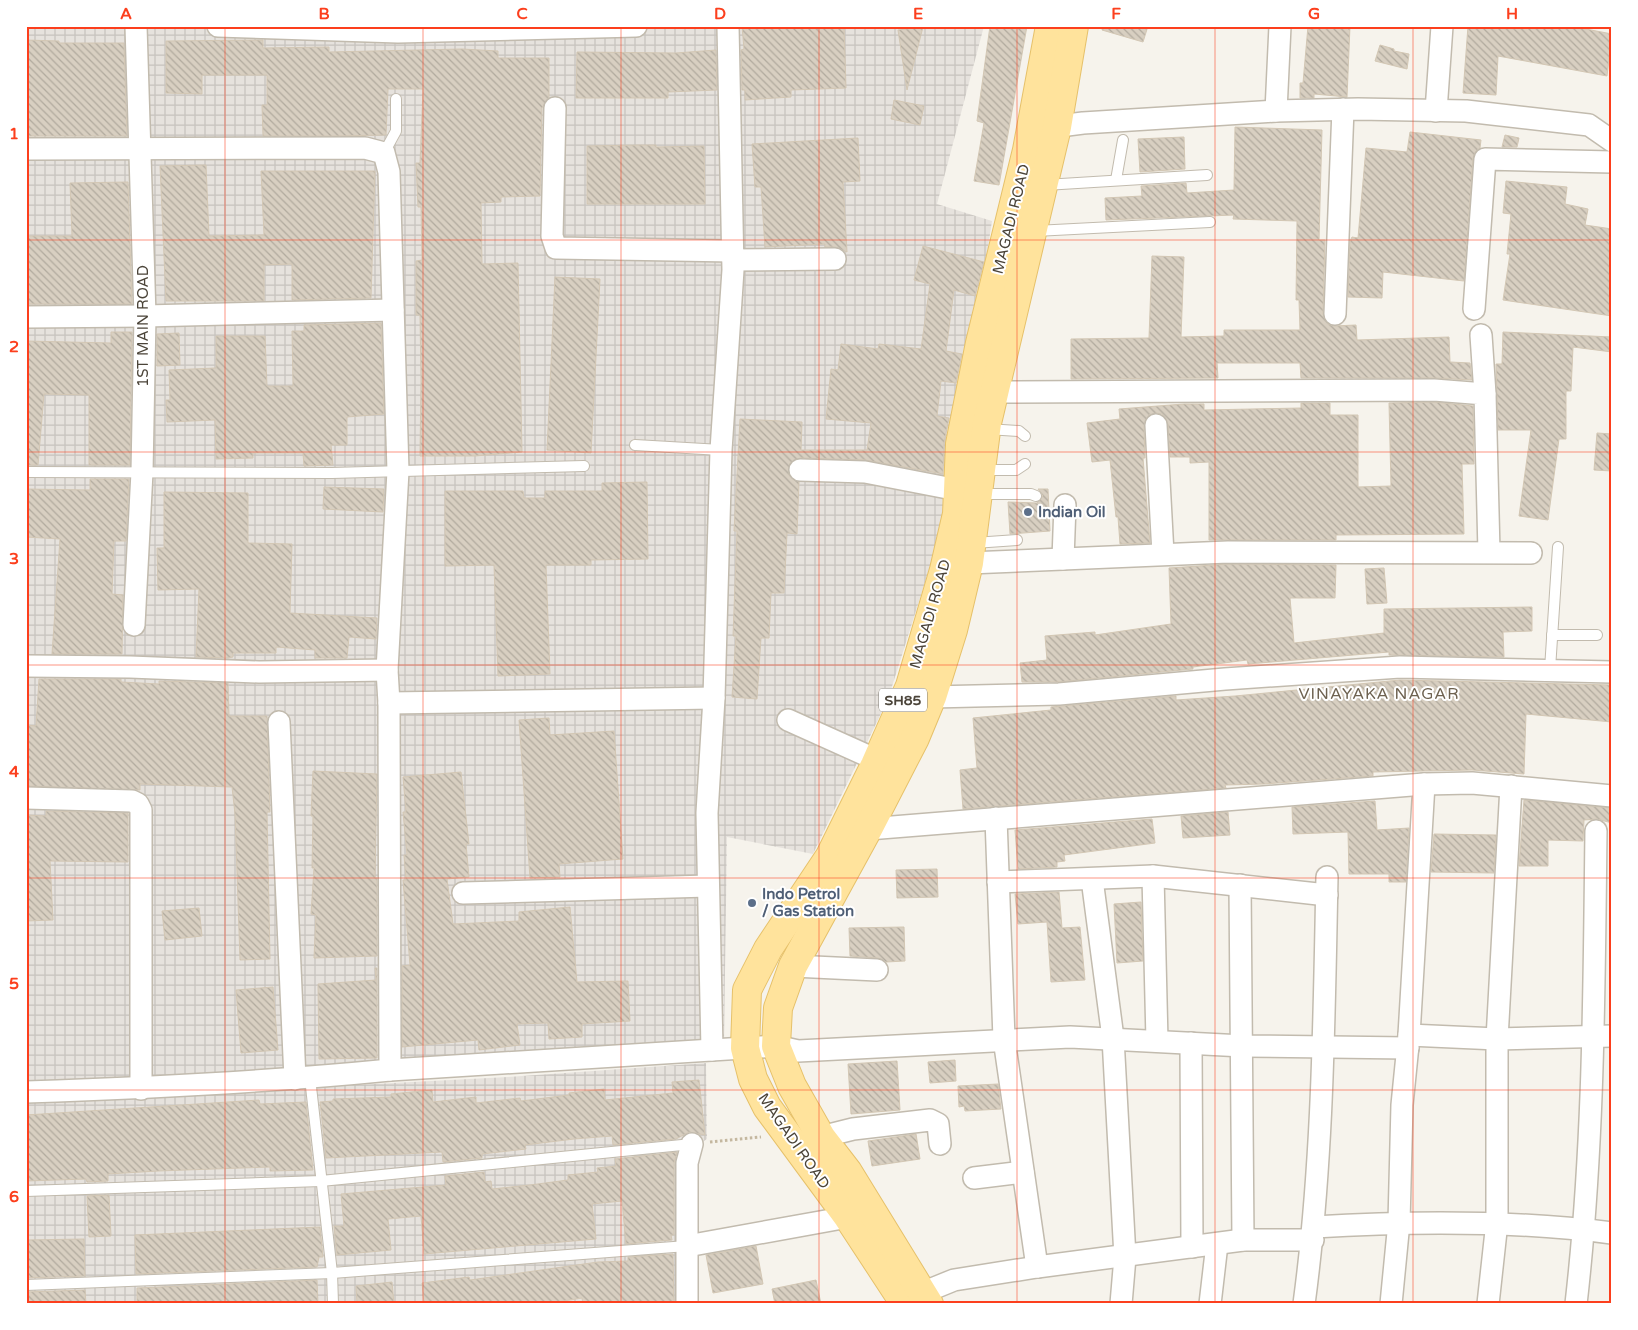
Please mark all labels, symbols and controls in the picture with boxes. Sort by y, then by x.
text: A [120,4,132,24]
text: B [318,4,330,24]
text: C [516,4,528,24]
text: D [714,4,726,24]
text: E [913,4,923,24]
text: F [1111,4,1121,24]
text: G [1308,4,1320,24]
text: H [1506,4,1518,24]
text: 1 [9,124,19,144]
street label: MAGADI ROAD [989,162,1033,276]
street label: 1ST MAIN ROAD [134,265,152,387]
text: 2 [9,337,19,357]
place label: Indian Oil [1038,503,1105,521]
marker: Indian Oil [1022,506,1034,518]
text: 3 [9,549,19,569]
street label: MAGADI ROAD [906,557,954,671]
district label: VINAYAKA NAGAR [1298,684,1460,704]
road number: SH85 [879,688,927,712]
text: 4 [9,762,19,782]
place label: Indo Petrol / Gas Station [762,885,854,920]
marker: Indo Petrol / Gas Station [746,897,758,909]
text: 5 [9,974,19,994]
street label: MAGADI ROAD [754,1090,834,1192]
text: 6 [9,1187,19,1207]

